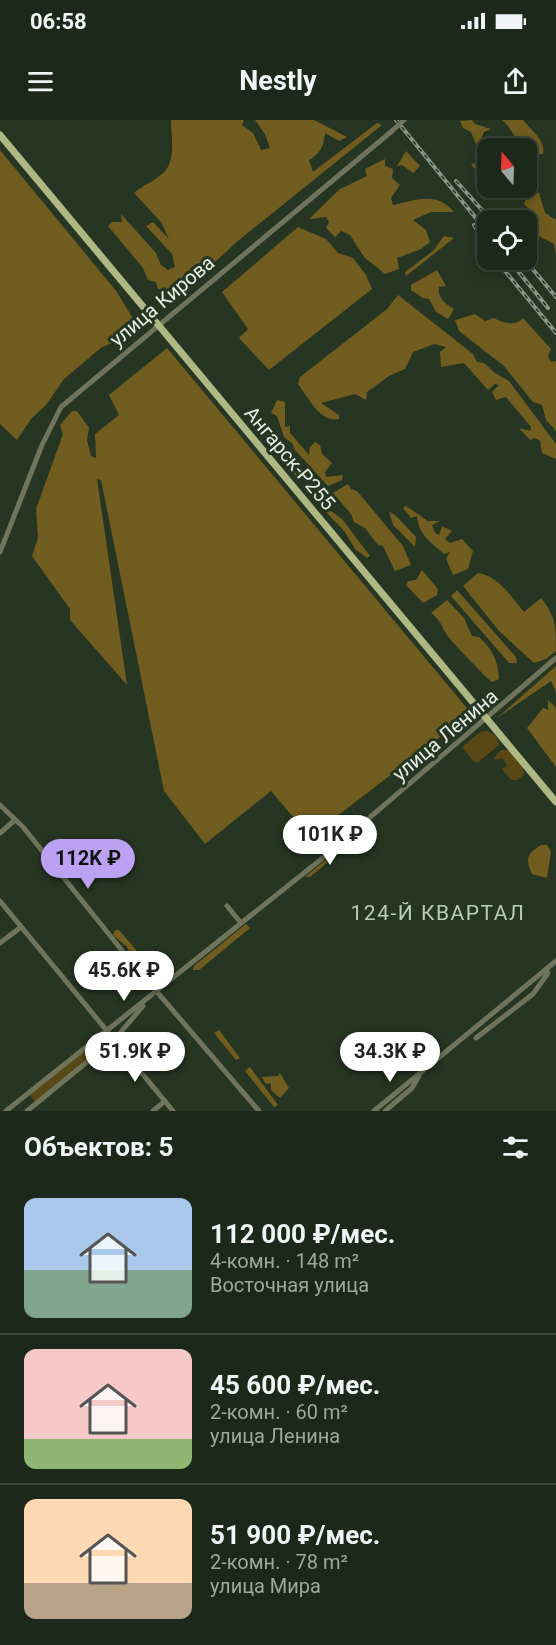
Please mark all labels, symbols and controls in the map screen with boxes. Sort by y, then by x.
text: 06:58 [30,9,87,34]
icon: menu [24,65,57,98]
text: Nestly [239,65,317,97]
icon: share [499,65,532,98]
north arrow [477,138,537,198]
map controls [477,138,537,270]
button: locate [477,210,537,270]
street label: улица Кирова [105,250,219,352]
street label: Ангарск-Р255 [240,401,340,515]
street label: улица Ленина [387,684,503,786]
pin: 101K ₽ [281,815,379,866]
text: 101K ₽ [297,822,363,846]
pin: 112K ₽ [39,839,137,890]
text: 112K ₽ [55,846,121,870]
district label: 124-Й КВАРТАЛ [351,901,525,925]
pin: 45.6K ₽ [69,951,179,1002]
text: 45.6K ₽ [88,958,160,982]
pin: 51.9K ₽ [80,1032,190,1083]
pin: 34.3K ₽ [335,1032,445,1083]
text: 51.9K ₽ [99,1039,171,1063]
text: 34.3K ₽ [354,1039,426,1063]
icon: filters [499,1131,532,1164]
text: Объектов: 5 [24,1132,173,1162]
text: 112 000 ₽/мес. [210,1219,395,1249]
icon: home [72,1222,144,1294]
text: 4-комн. · 148 m² [210,1249,359,1273]
text: Восточная улица [210,1273,369,1297]
text: 45 600 ₽/мес. [210,1370,380,1400]
icon: home [72,1373,144,1445]
text: 2-комн. · 60 m² [210,1400,348,1424]
text: улица Ленина [210,1424,340,1448]
text: 51 900 ₽/мес. [210,1520,380,1550]
icon: home [72,1523,144,1595]
text: 2-комн. · 78 m² [210,1550,348,1574]
text: улица Мира [210,1574,321,1598]

